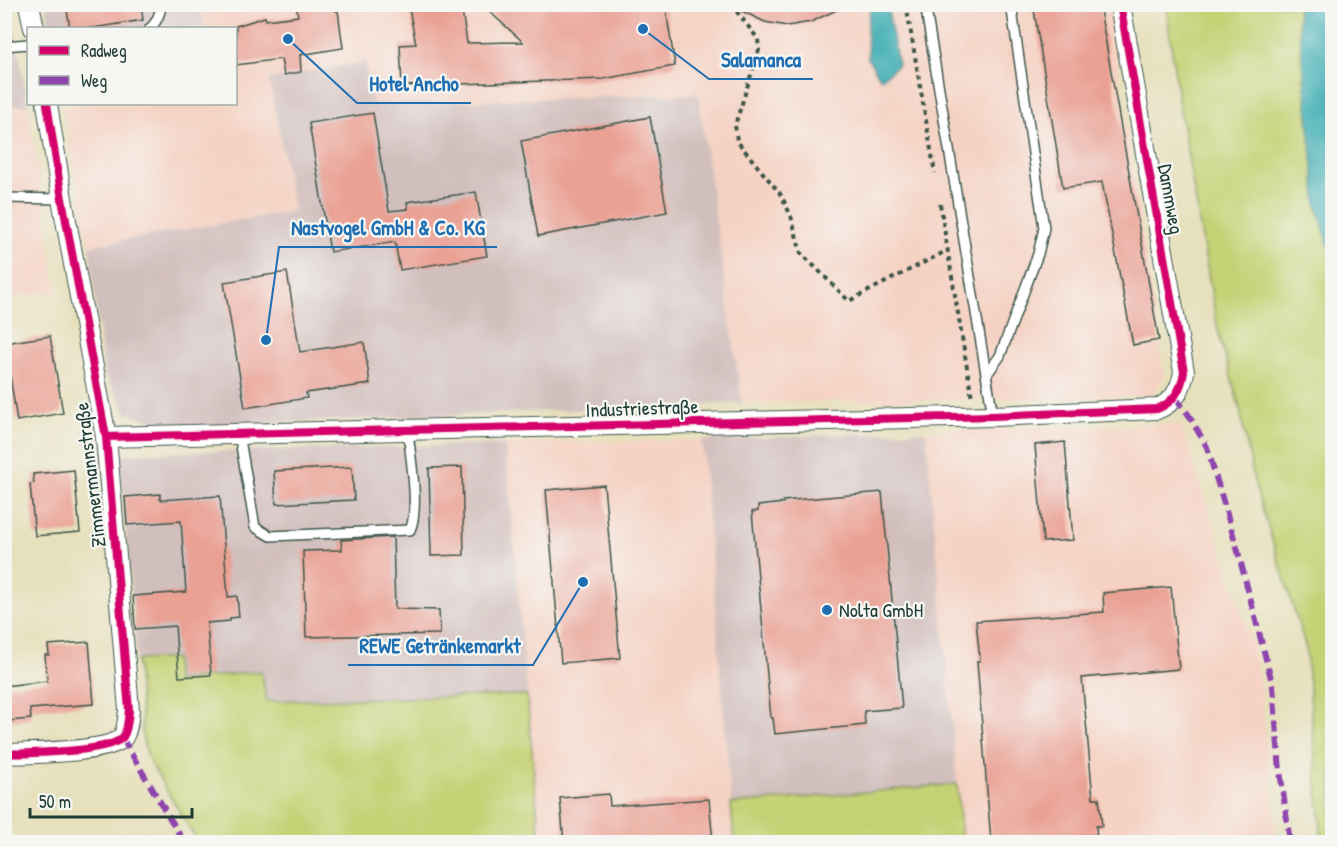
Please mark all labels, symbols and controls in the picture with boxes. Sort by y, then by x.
legend [27,27,237,105]
text: Radweg [81,38,127,63]
callout: Salamanca [709,40,813,79]
text: Salamanca [721,45,802,74]
callout: Hotel Ancho [357,64,471,103]
text: Weg [81,68,107,93]
text: Hotel Ancho [369,69,459,98]
street label: Dammweg [1152,162,1191,236]
callout: Nastvogel GmbH & Co. KG [279,208,497,247]
text: Nastvogel GmbH & Co. KG [291,213,486,243]
street label: Industriestraße [585,392,699,423]
street label: Zimmermannstraße [67,401,112,549]
place label: Nolta GmbH [839,596,923,623]
marker: Nolta GmbH [820,603,834,617]
callout: REWE Getränkemarkt [348,626,533,665]
text: REWE Getränkemarkt [360,631,521,660]
scale bar [30,781,192,819]
text: 50 m [39,789,71,814]

